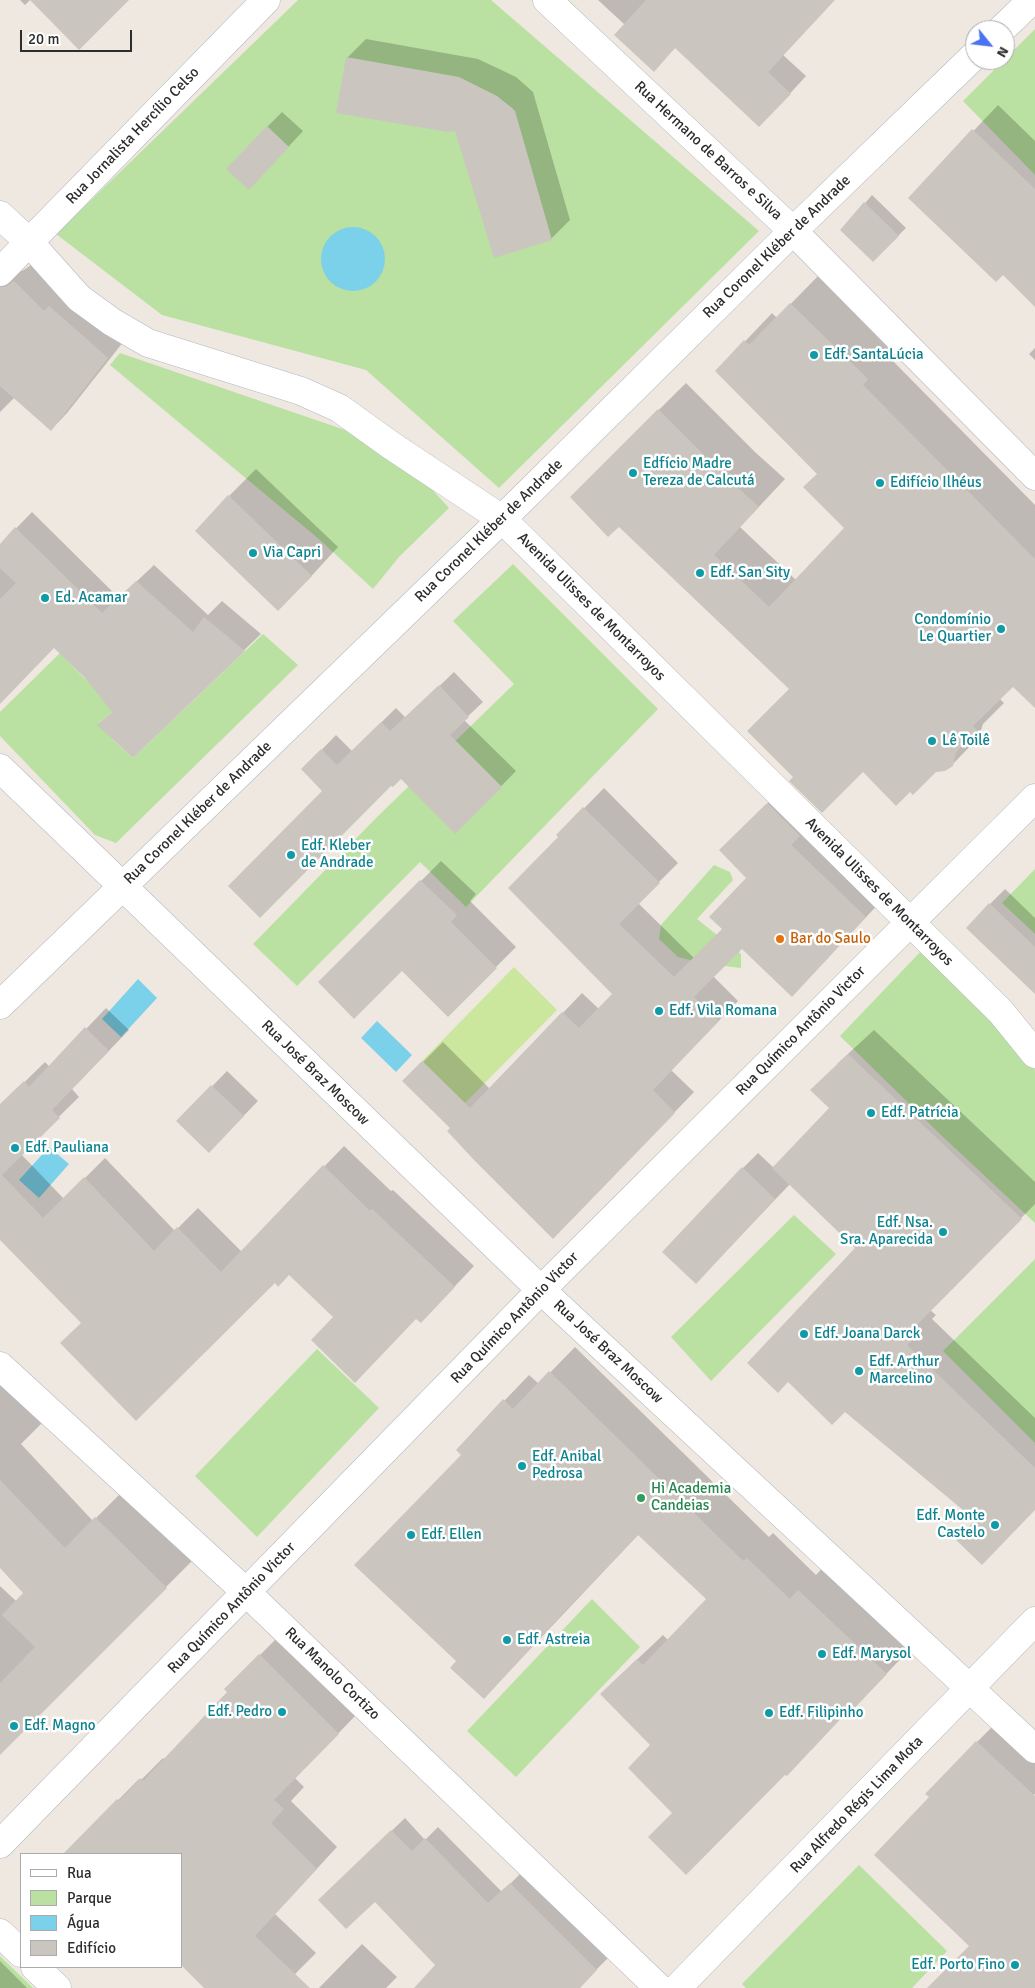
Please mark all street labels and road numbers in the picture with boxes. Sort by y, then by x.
street label: Rua Jornalista Hercílio Celso [63,64,203,208]
street label: Rua Hermano de Barros e Silva [630,78,786,224]
street label: Rua Coronel Kléber de Andrade [699,172,855,322]
street label: Rua Coronel Kléber de Andrade [411,456,567,606]
street label: Avenida Ulisses de Montarroyos [513,529,669,685]
street label: Rua Coronel Kléber de Andrade [120,738,276,888]
street label: Avenida Ulisses de Montarroyos [801,814,957,970]
street label: Rua Químico Antônio Victor [733,963,869,1099]
street label: Rua José Braz Moscow [257,1017,373,1129]
street label: Rua Químico Antônio Victor [448,1249,582,1387]
street label: Rua José Braz Moscow [549,1296,667,1408]
street label: Rua Químico Antônio Victor [165,1539,299,1677]
street label: Rua Manolo Cortizo [281,1624,383,1724]
street label: Rua Alfredo Régis Lima Mota [787,1733,927,1877]

